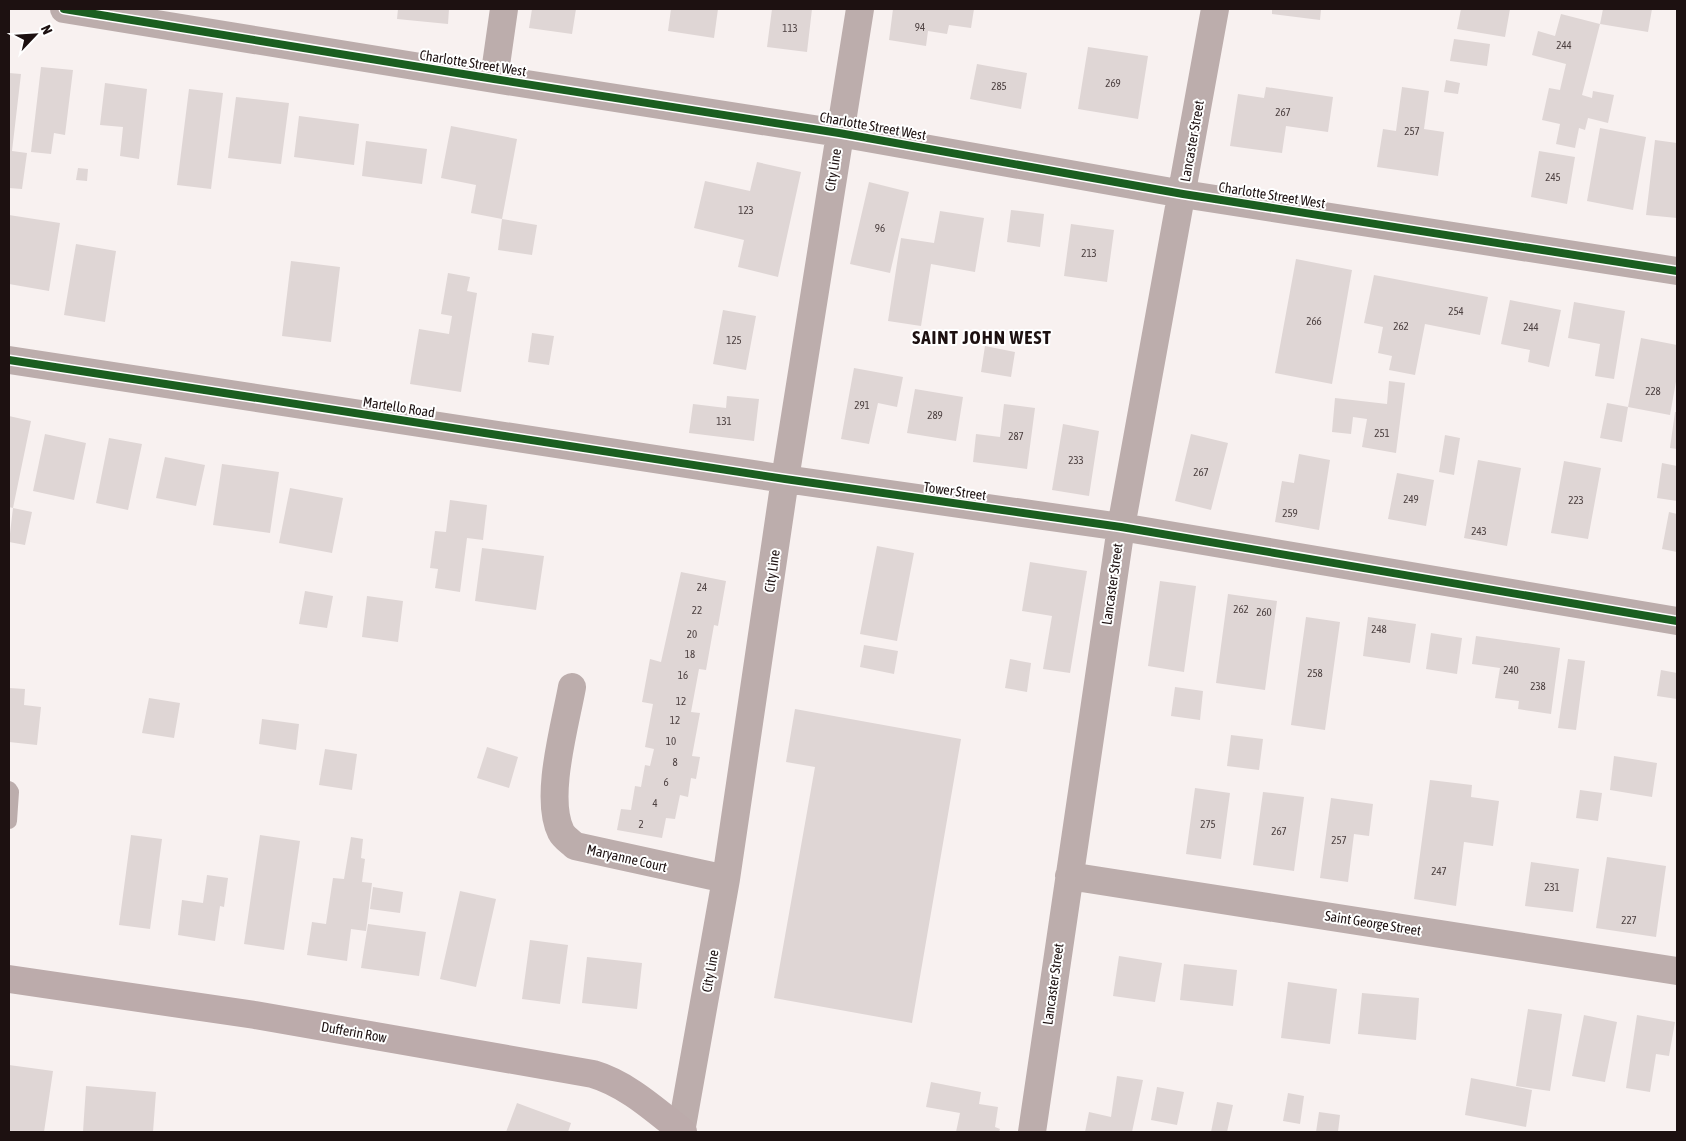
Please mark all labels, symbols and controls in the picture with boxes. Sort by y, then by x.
north arrow [10,10,60,60]
house number: 94 [915,21,925,33]
text: N [38,22,56,37]
house number: 113 [782,22,798,34]
house number: 244 [1556,39,1572,51]
street label: Charlotte Street West [419,47,527,79]
house number: 269 [1105,77,1121,89]
house number: 285 [991,80,1007,92]
street label: Lancaster Street [1177,99,1207,183]
house number: 267 [1275,106,1291,118]
street label: Charlotte Street West [819,109,927,143]
house number: 257 [1404,125,1420,137]
street label: City Line [822,147,844,193]
house number: 245 [1545,171,1561,183]
street label: Charlotte Street West [1218,179,1326,211]
house number: 123 [738,204,754,216]
house number: 96 [875,222,885,234]
house number: 213 [1081,247,1097,259]
house number: 254 [1448,305,1464,317]
house number: 266 [1306,315,1322,327]
house number: 262 [1393,320,1409,332]
house number: 244 [1523,321,1539,333]
district label: SAINT JOHN WEST [912,326,1052,348]
house number: 125 [726,334,742,346]
house number: 228 [1645,385,1661,397]
street label: Martello Road [362,393,436,421]
house number: 291 [854,399,870,411]
house number: 289 [927,409,943,421]
house number: 131 [716,415,732,427]
house number: 251 [1374,427,1390,439]
house number: 287 [1008,430,1024,442]
house number: 233 [1068,454,1084,466]
house number: 267 [1193,466,1209,478]
street label: Tower Street [923,479,987,503]
house number: 249 [1403,493,1419,505]
house number: 223 [1568,494,1584,506]
house number: 259 [1282,507,1298,519]
house number: 243 [1471,525,1487,537]
street label: Lancaster Street [1098,542,1126,626]
street label: City Line [761,549,783,593]
house number: 24 [697,581,707,593]
house number: 262 [1233,603,1249,615]
house number: 22 [692,604,702,616]
house number: 260 [1256,606,1272,618]
house number: 248 [1371,623,1387,635]
house number: 20 [687,628,697,640]
house number: 18 [685,648,695,660]
house number: 240 [1503,664,1519,676]
house number: 258 [1307,667,1323,679]
house number: 16 [678,669,688,681]
house number: 238 [1530,680,1546,692]
house number: 12 [676,695,686,707]
house number: 12 [670,714,680,726]
house number: 10 [666,735,676,747]
house number: 8 [672,756,678,768]
house number: 6 [663,776,669,788]
house number: 4 [652,797,658,809]
house number: 2 [638,818,644,830]
house number: 275 [1200,818,1216,830]
house number: 267 [1271,825,1287,837]
house number: 257 [1331,834,1347,846]
street label: Maryanne Court [585,841,669,875]
house number: 247 [1431,865,1447,877]
house number: 231 [1544,881,1560,893]
street label: Saint George Street [1324,908,1422,938]
house number: 227 [1621,914,1637,926]
street label: Lancaster Street [1039,942,1067,1026]
street label: City Line [698,948,722,994]
street label: Dufferin Row [320,1018,389,1046]

